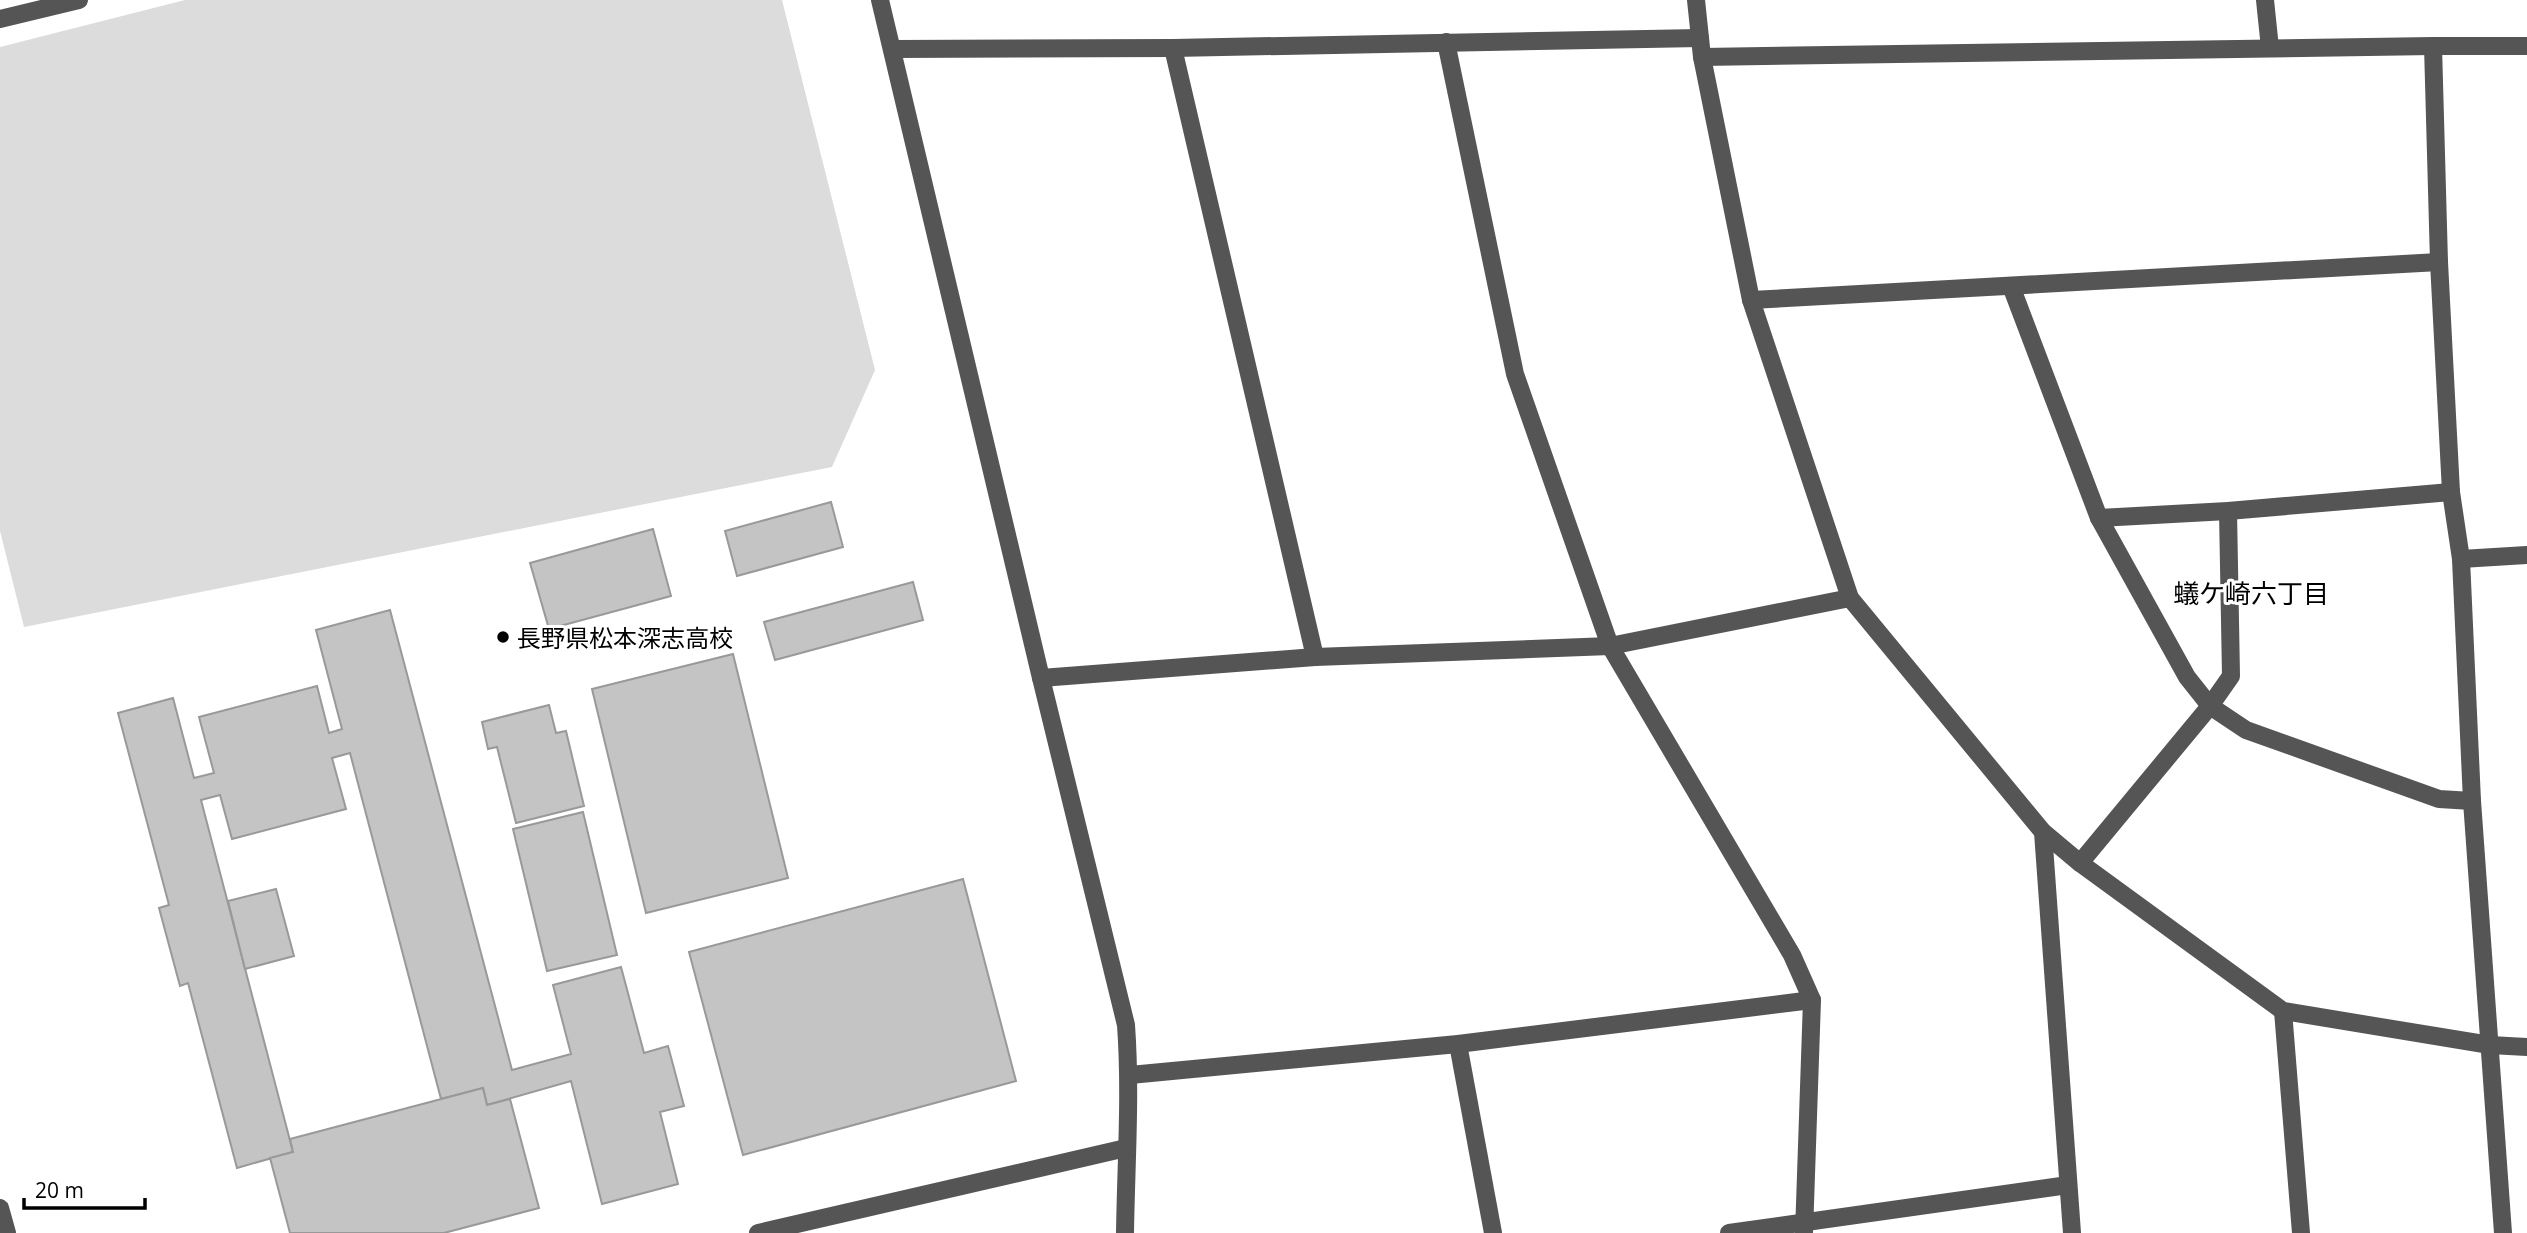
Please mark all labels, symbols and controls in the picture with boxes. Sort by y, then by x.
district label: 蟻ケ崎六丁目 [2173,575,2329,611]
place label: 長野県松本深志高校 [517,621,733,654]
marker: 長野県松本深志高校 [495,629,511,645]
scale bar [24,1166,145,1210]
text: 20 m [35,1176,84,1204]

